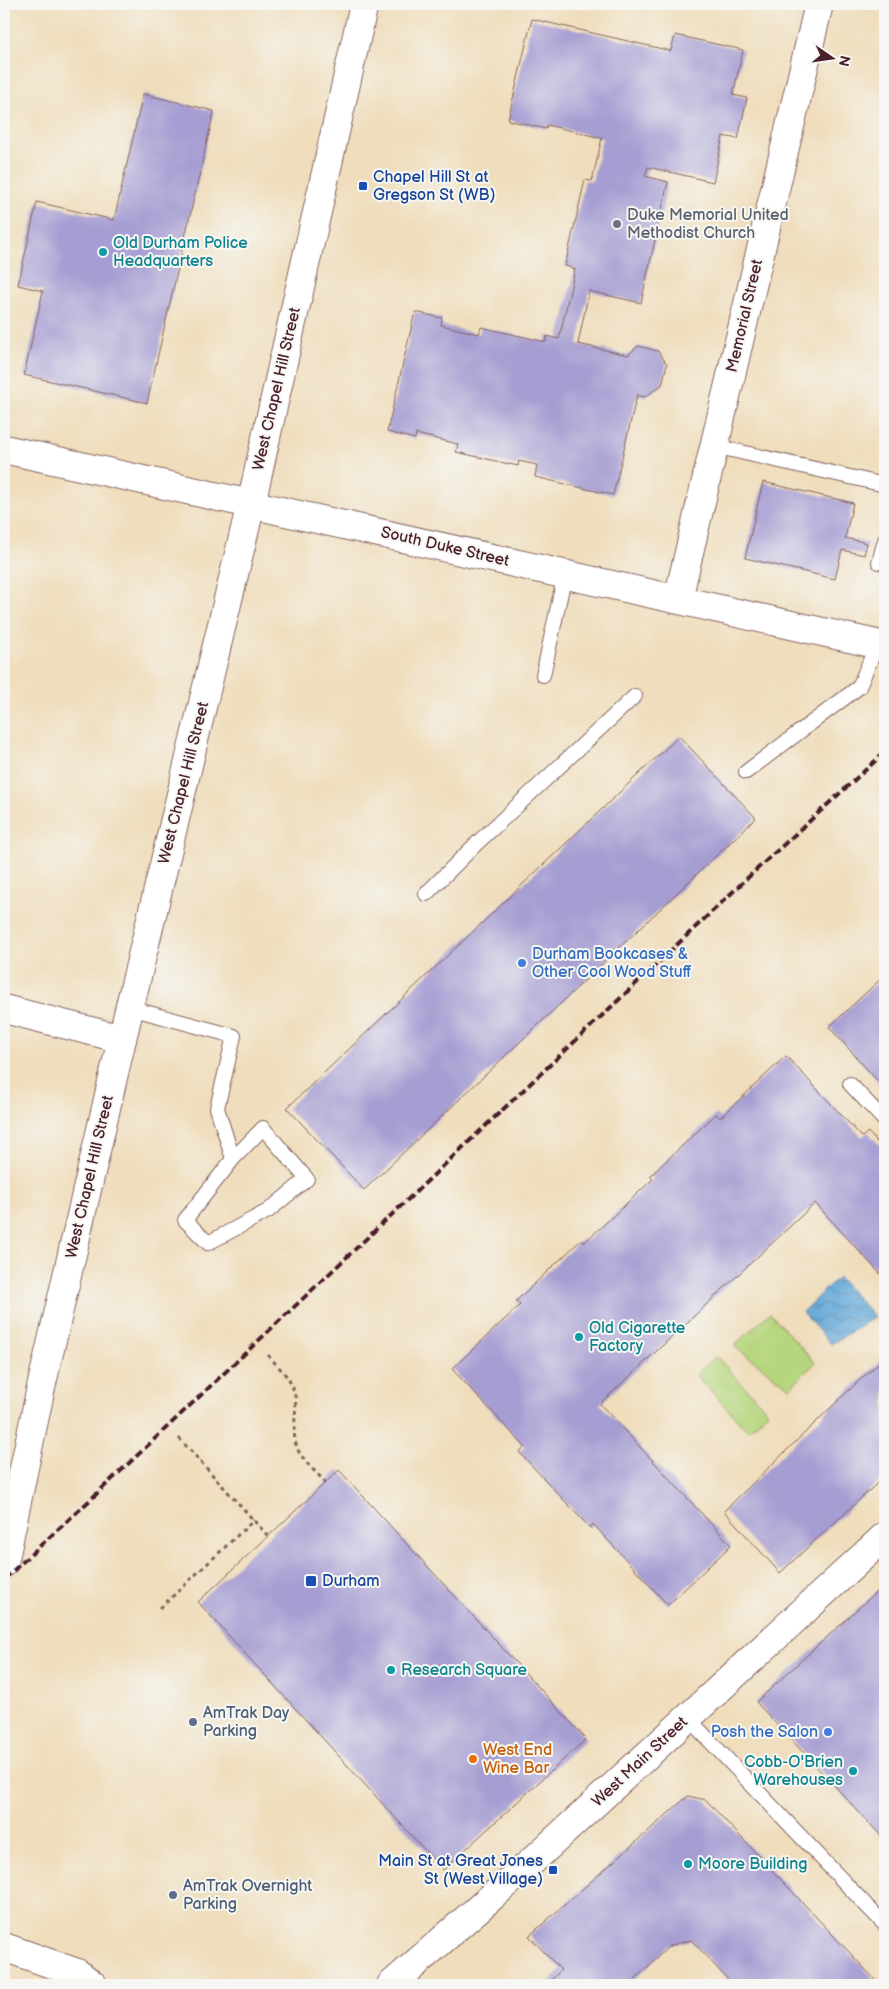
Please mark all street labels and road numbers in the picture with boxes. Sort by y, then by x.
street label: Memorial Street [723,257,767,375]
street label: West Chapel Hill Street [249,306,305,472]
street label: South Duke Street [379,523,511,571]
street label: West Chapel Hill Street [155,700,213,866]
street label: West Chapel Hill Street [62,1094,118,1260]
street label: West Main Street [588,1713,692,1811]

